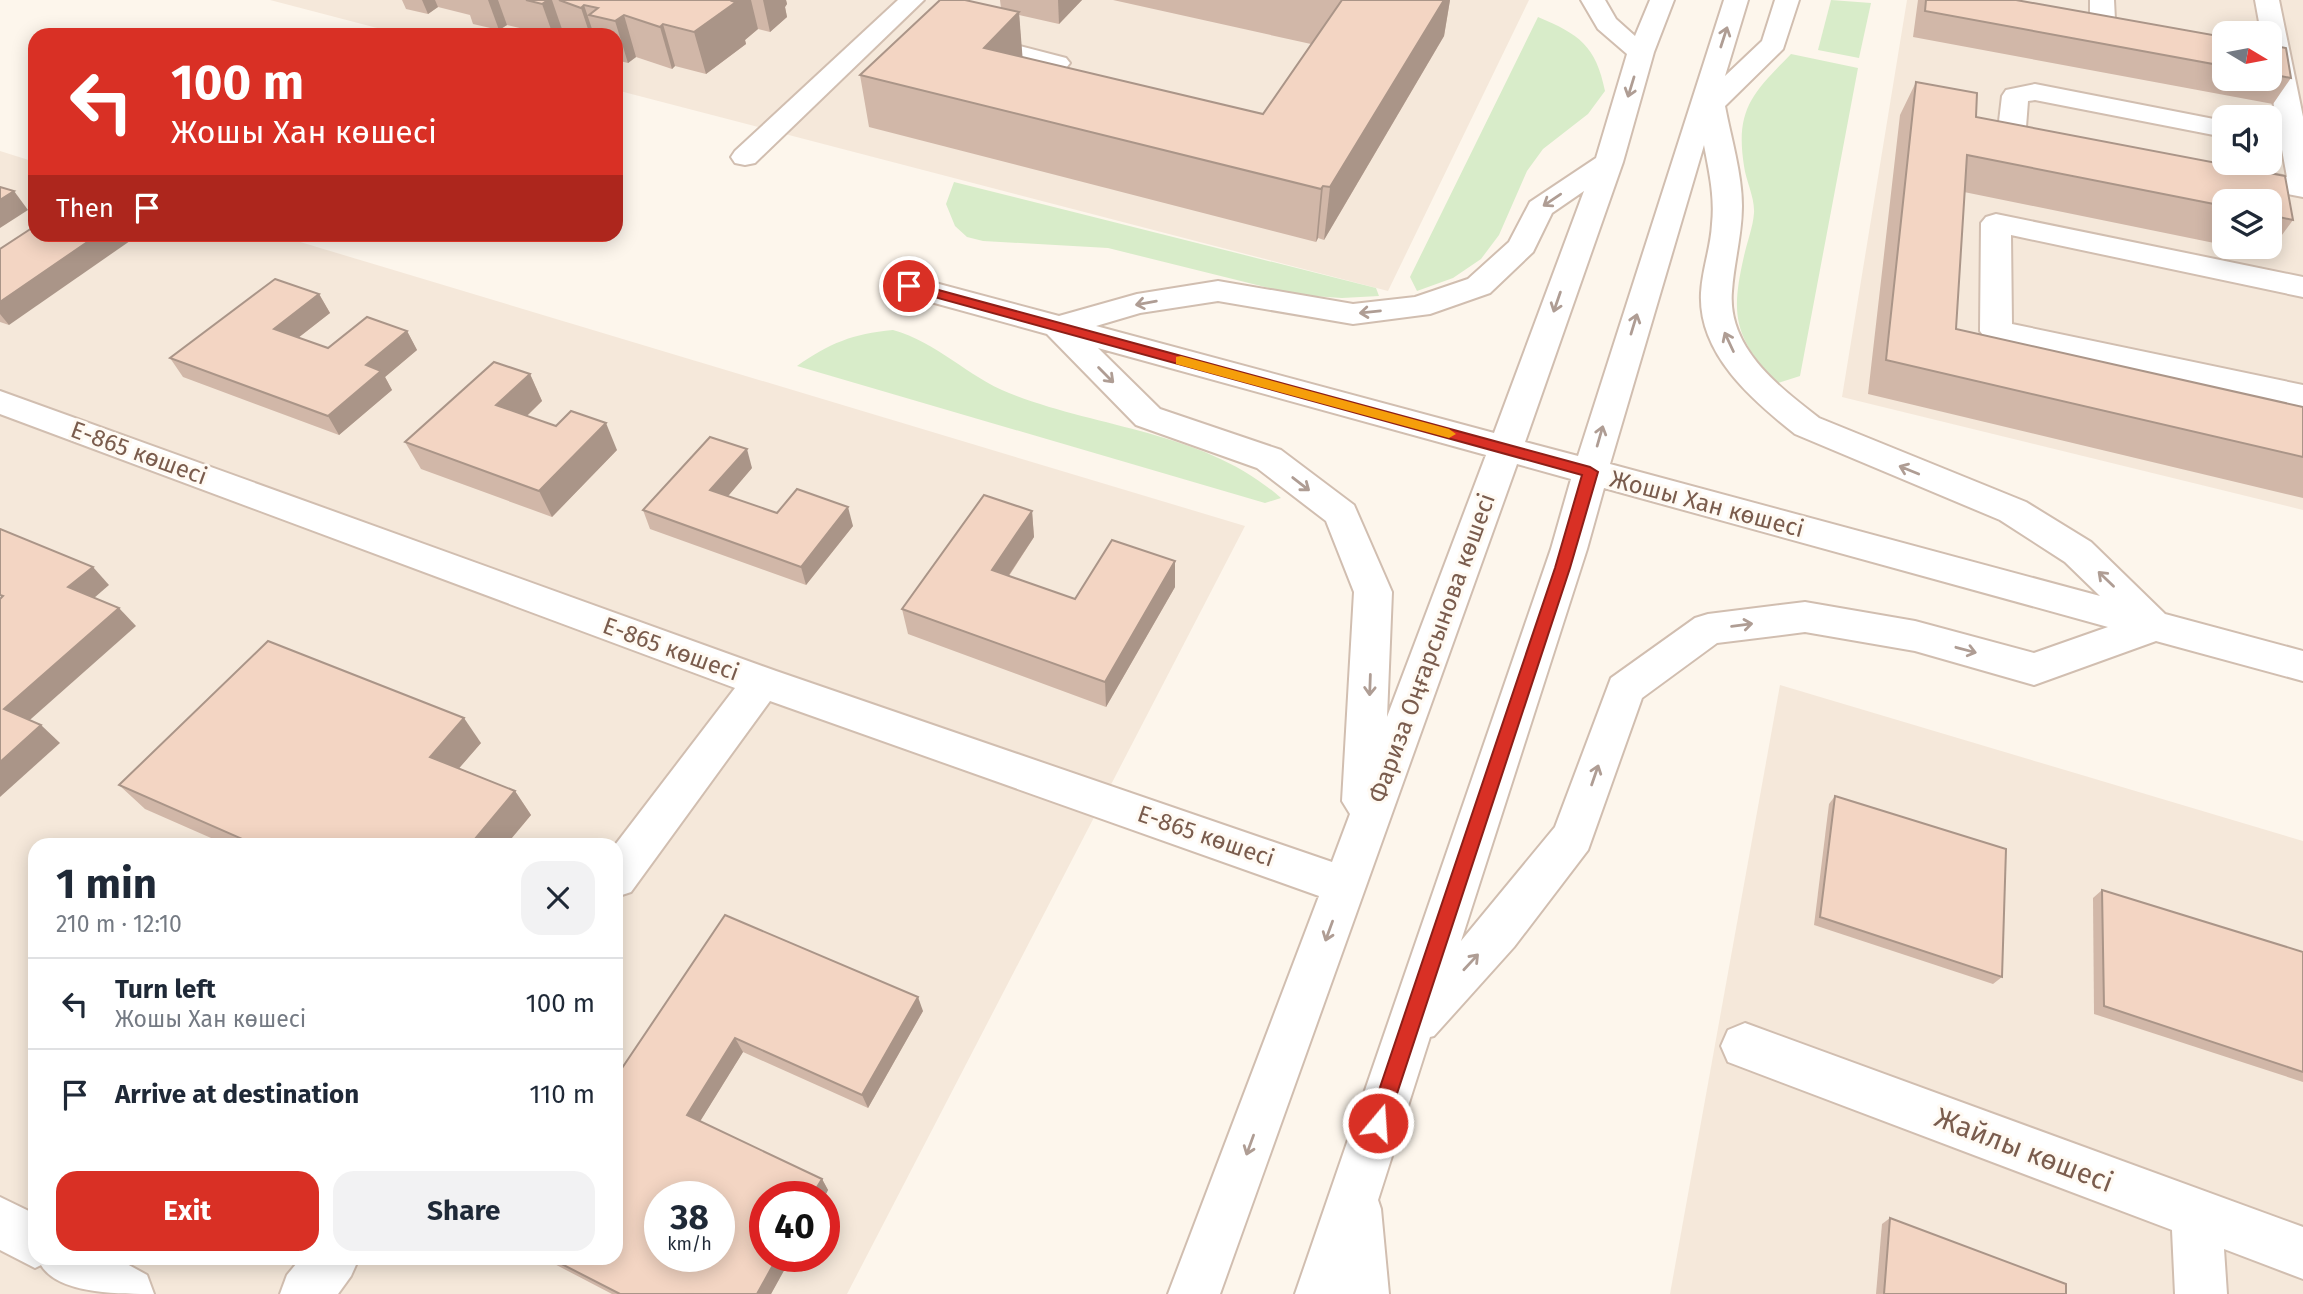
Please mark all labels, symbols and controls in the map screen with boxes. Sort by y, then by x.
north arrow [2212,21,2282,91]
map controls [2212,21,2282,259]
one-way arrow [1719,26,1732,48]
text: 100 m [171,53,304,112]
icon: left [56,56,147,147]
one-way arrow [1624,76,1637,98]
button: sound [2212,105,2282,175]
text: Жошы Хан көшесі [171,113,437,151]
icon: arrive [128,189,166,227]
button: layers [2212,189,2282,259]
text: Then [56,193,114,224]
one-way arrow [1543,193,1562,207]
pin [879,256,939,316]
icon: arrive [890,267,928,305]
one-way arrow [1550,291,1562,313]
one-way arrow [1135,297,1158,310]
one-way arrow [1360,306,1382,319]
one-way arrow [1629,314,1641,336]
one-way arrow [1721,332,1735,353]
one-way arrow [1098,366,1115,383]
street label: Е-865 көшесі [67,415,211,491]
one-way arrow [1595,425,1608,447]
one-way arrow [1898,462,1920,475]
street label: Жошы Хан көшесі [1607,465,1807,543]
one-way arrow [1291,476,1310,491]
street label: Фариза Оңғарсынова көшесі [1363,490,1501,806]
one-way arrow [2098,570,2115,587]
street label: Е-865 көшесі [599,611,743,687]
one-way arrow [1731,618,1753,631]
one-way arrow [1955,644,1977,657]
one-way arrow [1363,673,1376,696]
one-way arrow [1590,764,1602,786]
street label: Е-865 көшесі [1134,799,1278,873]
text: 1 min [56,859,157,909]
button: close [521,861,595,935]
text: 210 m · 12:10 [56,910,182,938]
one-way arrow [1322,920,1334,942]
one-way arrow [1463,954,1480,971]
text: Turn left [115,974,216,1005]
icon: left [56,985,94,1023]
text: 100 m [526,988,595,1019]
text: Жошы Хан көшесі [115,1005,306,1033]
icon: arrive [56,1076,94,1114]
text: Arrive at destination [115,1079,359,1110]
text: 110 m [529,1079,595,1110]
position arrow [1341,1086,1415,1160]
street label: Жайлы көшесі [1930,1101,2118,1199]
one-way arrow [1242,1133,1255,1155]
button: Exit [56,1171,319,1251]
button: Share [333,1171,595,1251]
speed limit sign: 40 [749,1181,840,1272]
text: 38 [670,1196,709,1238]
text: km/h [667,1233,712,1255]

